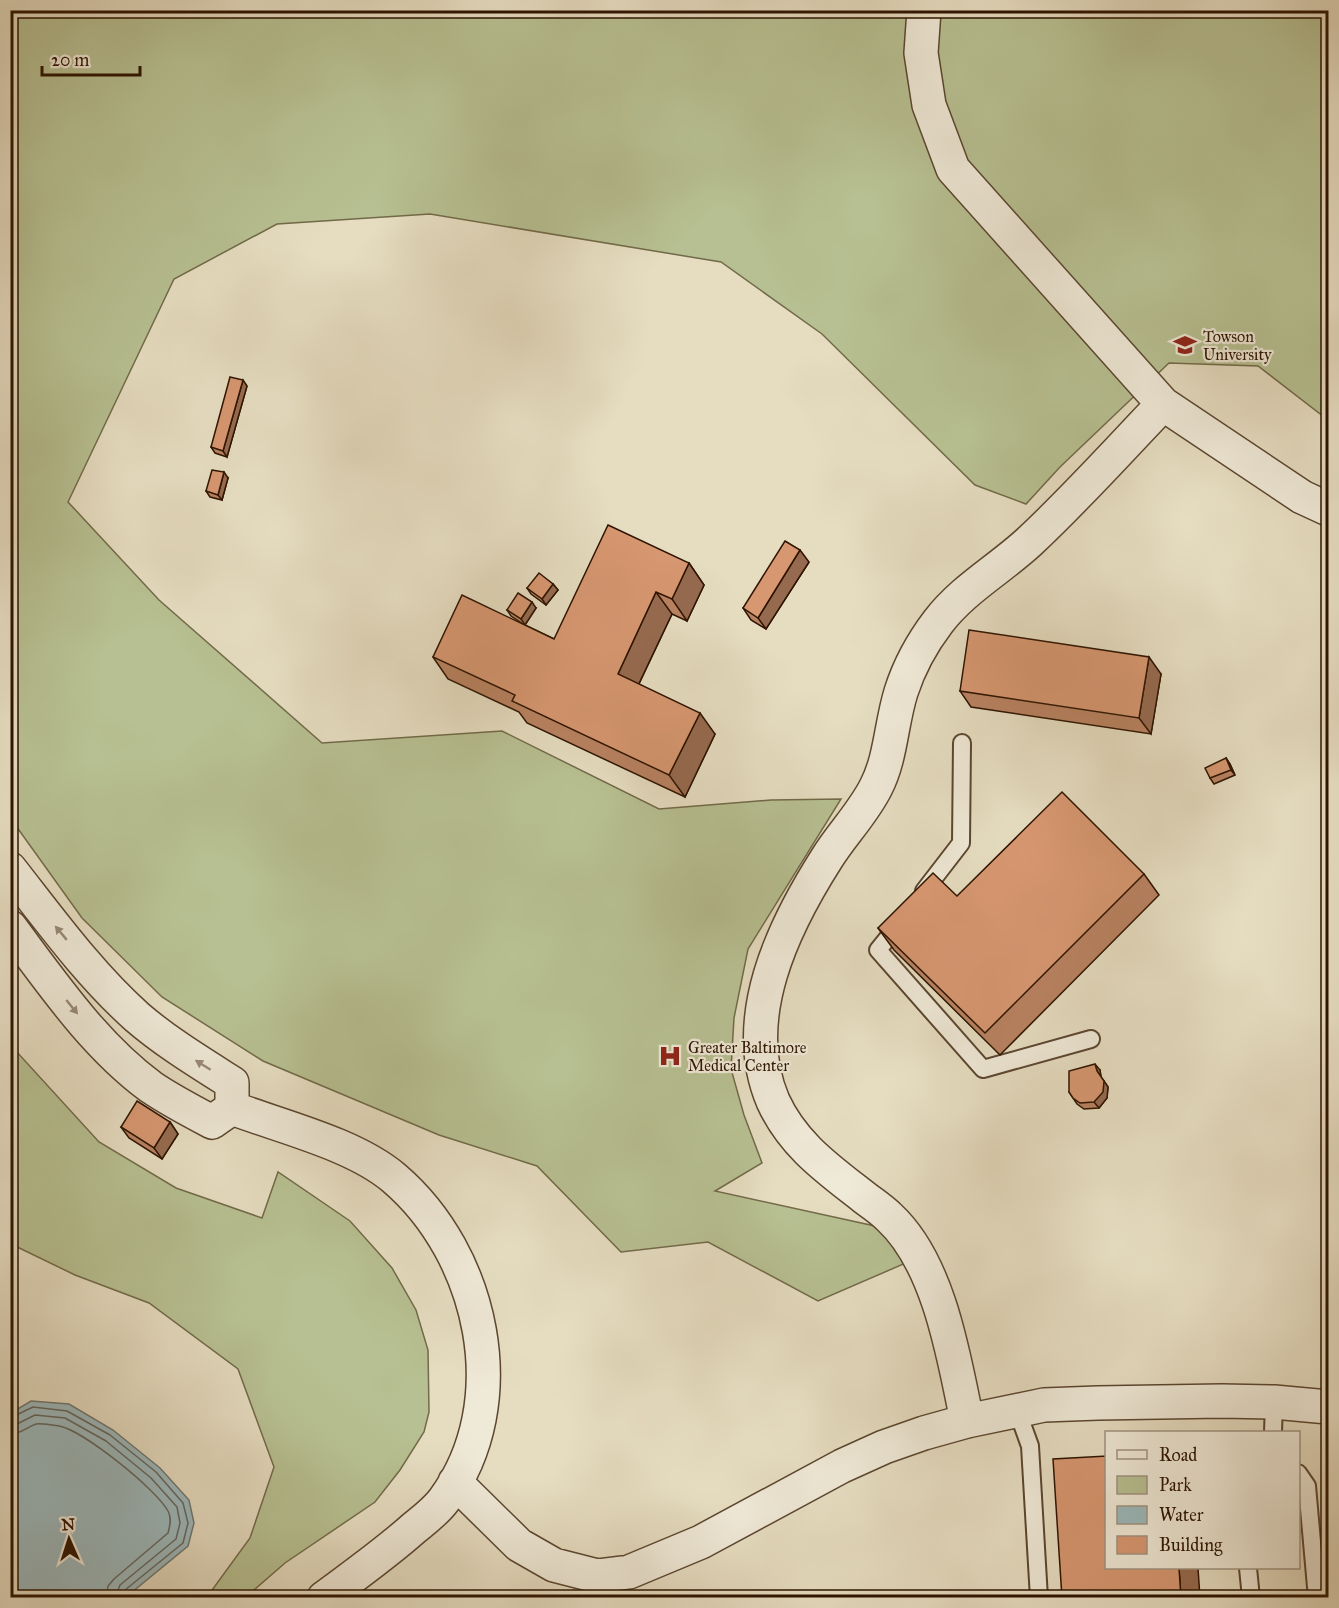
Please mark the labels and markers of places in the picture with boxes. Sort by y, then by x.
place label: Towson University [1203,327,1272,364]
school or university icon: Towson University [1172,332,1198,358]
place label: Greater Baltimore Medical Center [688,1038,807,1075]
hospital icon: Greater Baltimore Medical Center [657,1043,683,1069]

